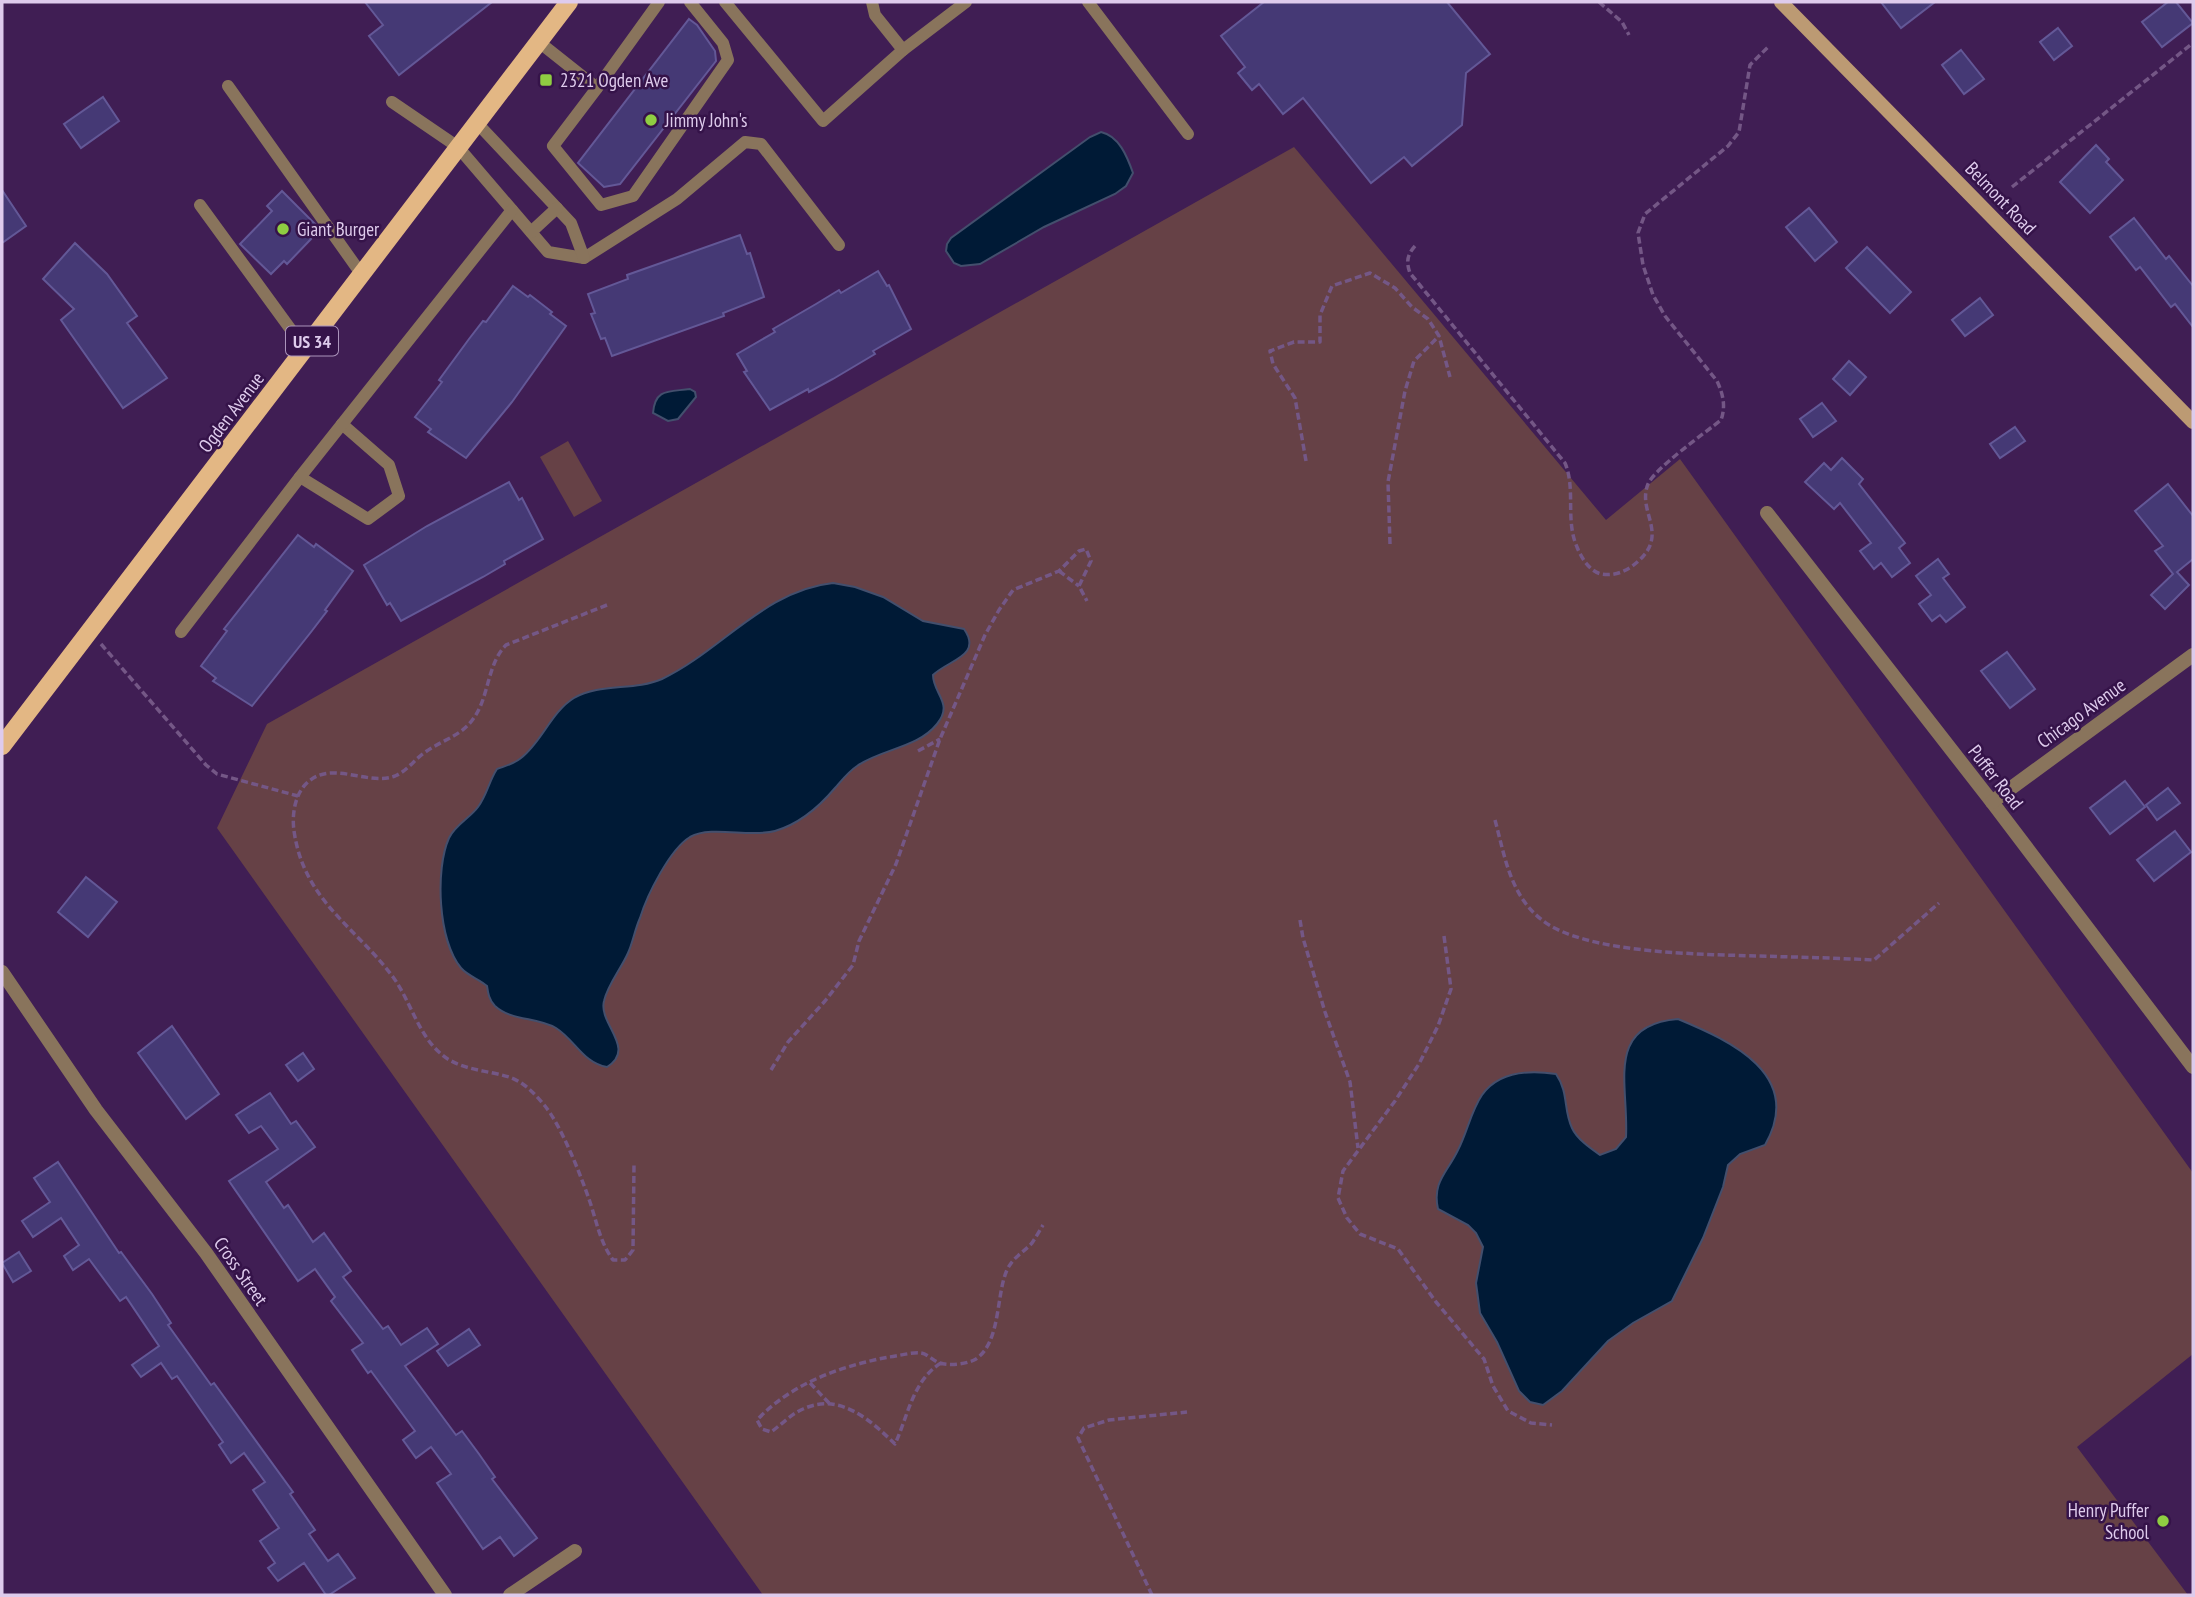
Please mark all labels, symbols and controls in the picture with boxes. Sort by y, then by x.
place label: 2321 Ogden Ave [560,68,669,92]
marker: 2321 Ogden Ave [538,72,554,88]
place label: Jimmy John's [664,108,747,132]
marker: Jimmy John's [643,112,659,128]
street label: Belmont Road [1960,157,2042,239]
place label: Giant Burger [297,217,380,241]
marker: Giant Burger [275,221,291,237]
road number: US 34 [286,326,338,356]
street label: Ogden Avenue [193,367,269,457]
street label: Chicago Avenue [2032,673,2130,753]
street label: Puffer Road [1963,740,2029,814]
street label: Cross Street [209,1232,274,1310]
place label: Henry Puffer School [2068,1498,2150,1544]
marker: Henry Puffer School [2155,1513,2171,1529]

